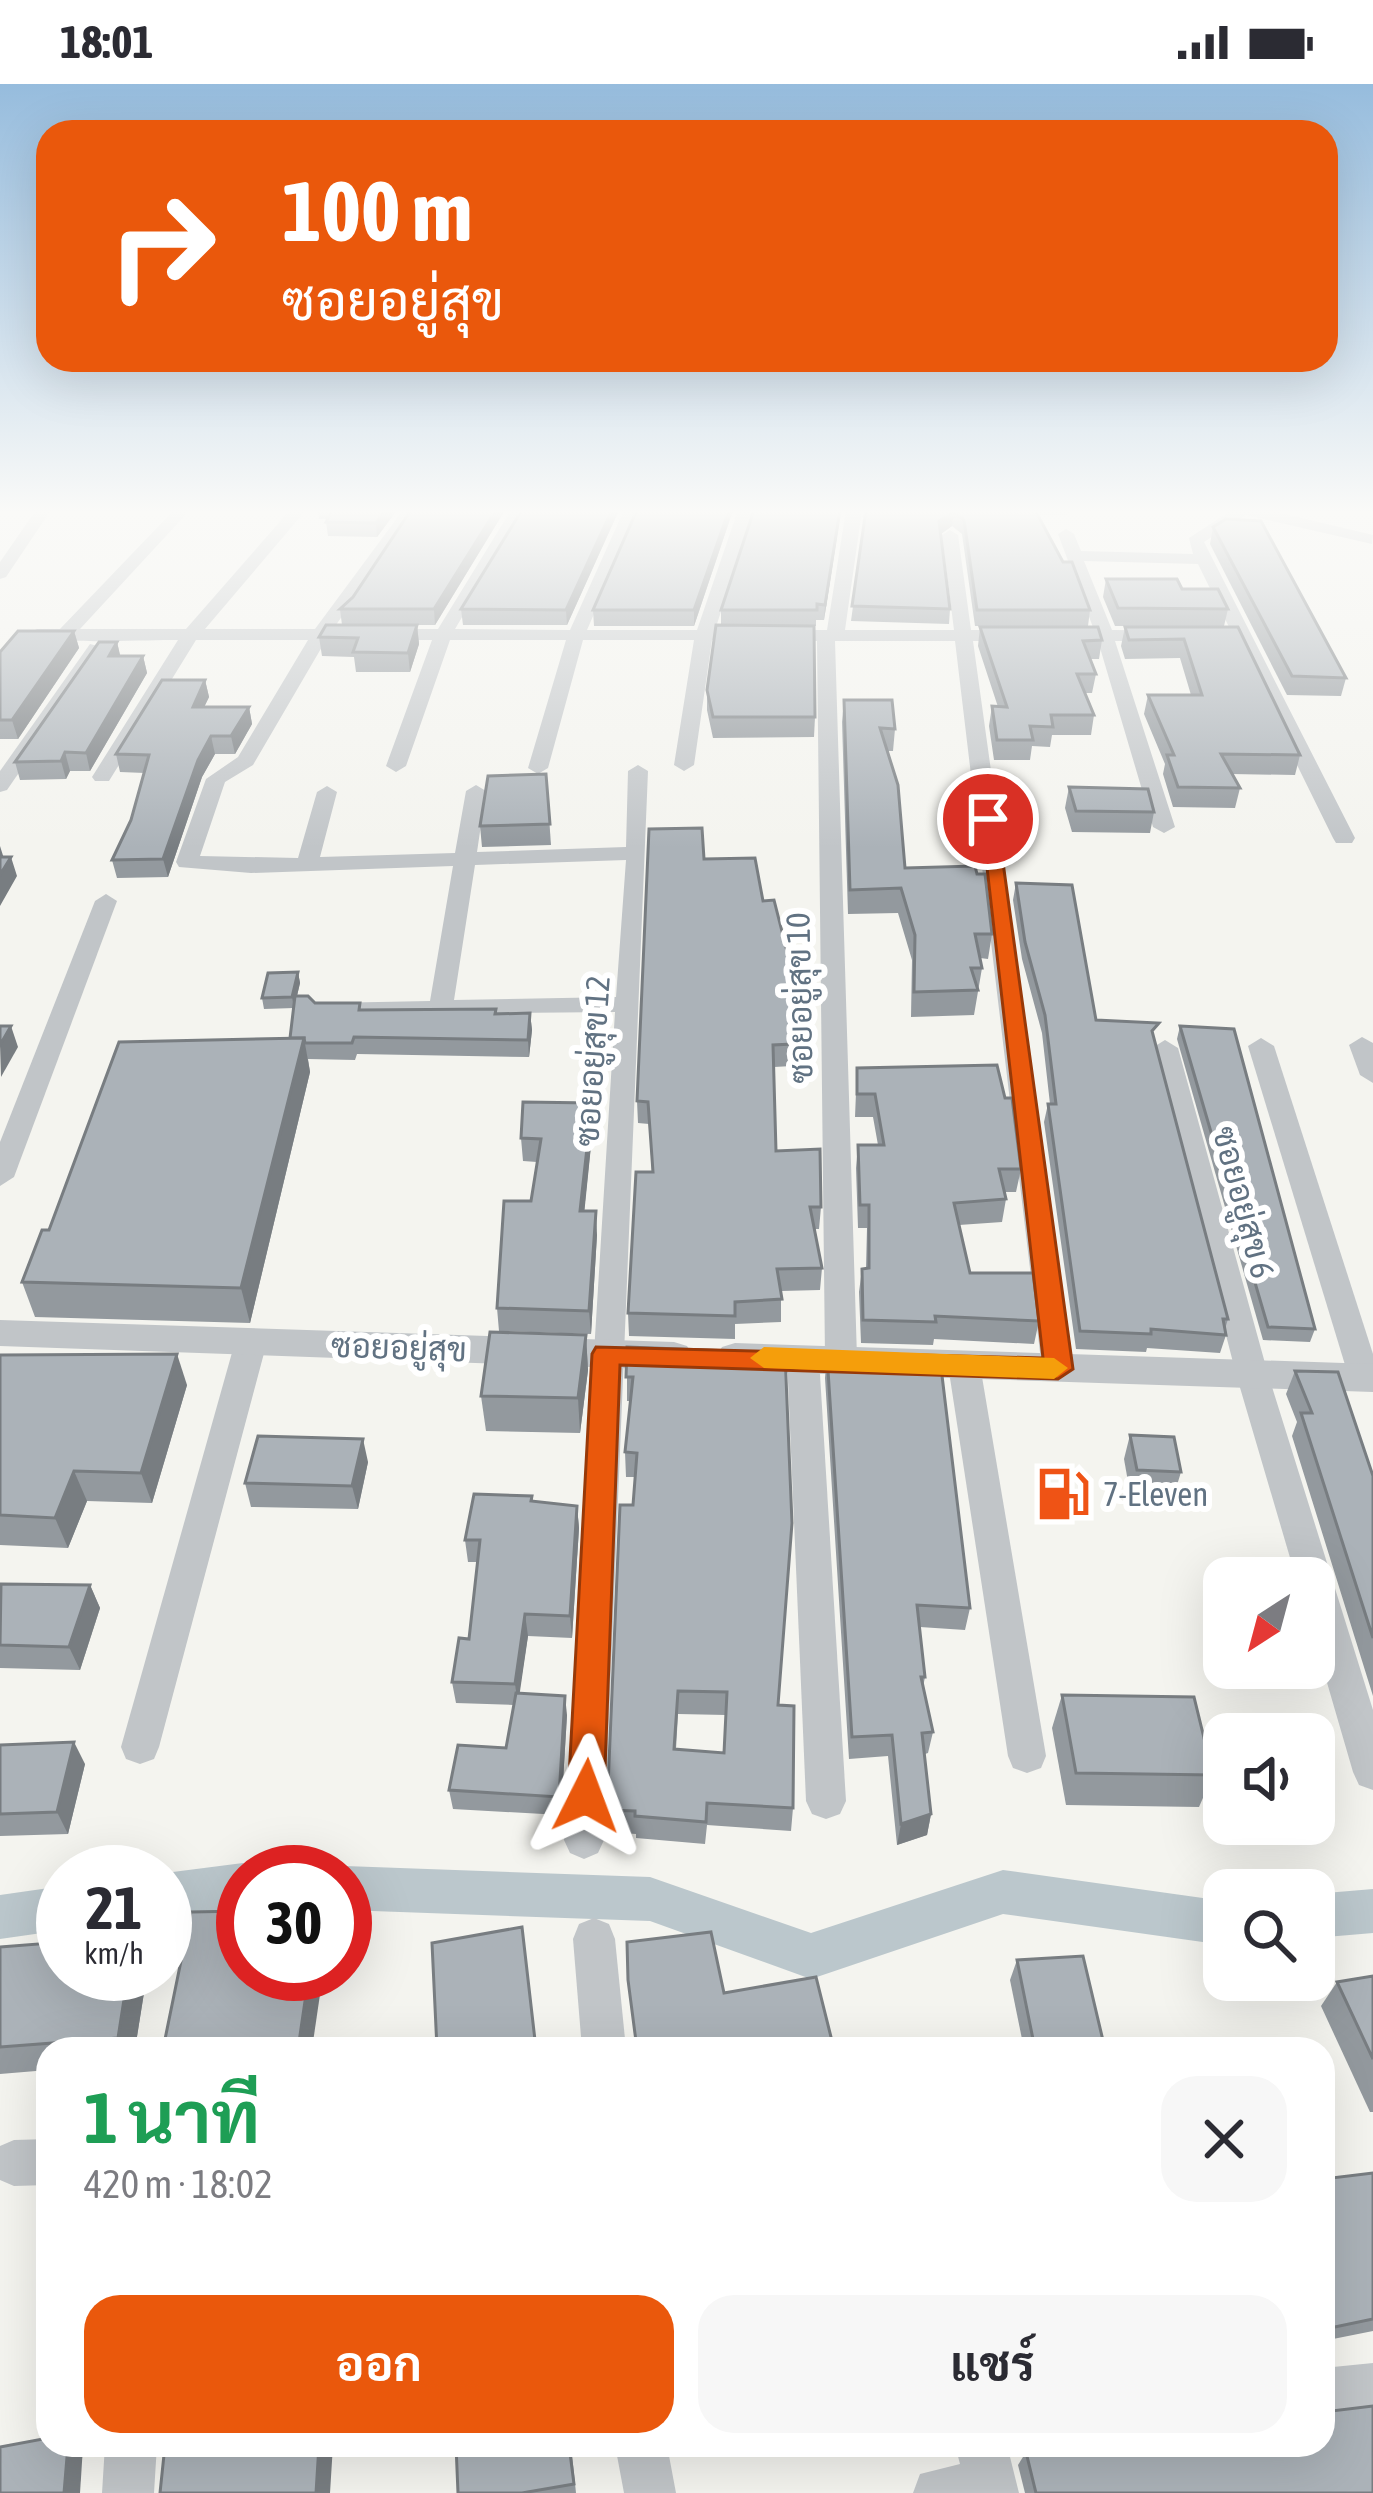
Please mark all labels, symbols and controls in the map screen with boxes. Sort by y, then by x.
text: 18:01 [60,16,154,68]
text: 100 m [282,163,472,259]
icon: right [84,168,240,324]
text: ซอยอยู่สุข [282,270,504,331]
pin [937,768,1039,870]
icon: arrive [955,786,1021,852]
street label: ซอยอยู่สุข 10 [779,912,823,1084]
street label: ซอยอยู่สุข 12 [567,974,621,1148]
street label: ซอยอยู่สุข 6 [1202,1122,1282,1283]
street label: ซอยอยู่สุข [330,1326,467,1372]
fuel station icon: 7-Eleven [1034,1465,1092,1523]
place label: 7-Eleven [1103,1475,1208,1513]
north arrow [1203,1557,1335,1689]
map controls [1203,1557,1335,2001]
button: sound [1203,1713,1335,1845]
position arrow [523,1733,649,1859]
speed limit sign: 30 [216,1845,372,2001]
button: search [1203,1869,1335,2001]
text: 21 [86,1873,142,1942]
text: km/h [84,1936,144,1970]
text: 1 นาที [84,2076,260,2158]
button: close [1161,2076,1287,2202]
text: 420 m · 18:02 [84,2162,273,2206]
button: ออก [84,2295,674,2433]
button: แชร์ [698,2295,1287,2433]

